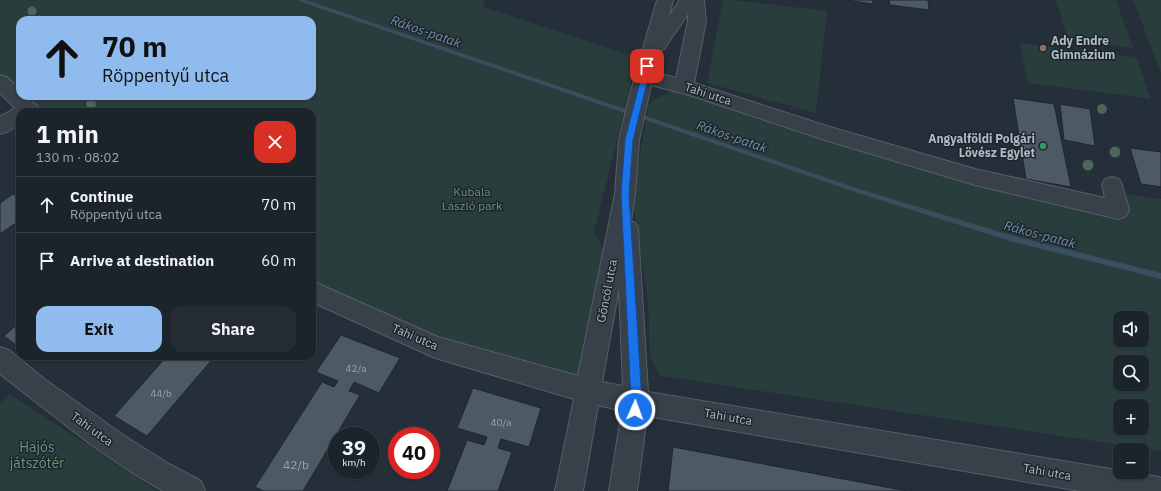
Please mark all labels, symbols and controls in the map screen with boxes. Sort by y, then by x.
water label: Rákos-patak [388,11,464,52]
text: 70 m [102,28,167,65]
icon: ahead [36,32,88,84]
place label: Ady Endre Gimnázium [1051,33,1115,62]
marker: Ady Endre Gimnázium [1038,43,1048,53]
pin [630,49,664,83]
icon: arrive [636,55,658,77]
text: Röppentyű utca [102,64,229,87]
street label: Tahi utca [683,79,734,108]
water label: Rákos-patak [694,116,770,157]
text: 1 min [36,118,99,150]
button: close [254,121,296,163]
place label: Angyalföldi Polgári Lövész Egylet [928,131,1035,160]
marker: Angyalföldi Polgári Lövész Egylet [1038,141,1048,151]
text: 130 m · 08:02 [36,149,119,166]
park label: Kubala László park [442,184,503,213]
text: Continue [70,187,134,206]
icon: ahead [36,194,58,216]
text: 70 m [261,195,296,214]
text: Röppentyű utca [70,206,162,223]
water label: Rákos-patak [1002,217,1078,252]
icon: arrive [36,250,58,272]
text: Arrive at destination [70,251,214,270]
text: 60 m [261,251,296,270]
street label: Göncöl utca [593,257,620,324]
button: Exit [36,306,162,352]
button: Share [170,306,296,352]
map controls [1113,311,1149,479]
button: sound [1113,311,1149,347]
street label: Tahi utca [390,320,441,353]
button: search [1113,355,1149,391]
house number: 42/a [345,362,367,375]
house number: 44/b [150,387,172,400]
position arrow [614,389,656,431]
button: + [1113,399,1149,435]
street label: Tahi utca [703,405,754,428]
street label: Tahi utca [68,408,117,449]
house number: 40/a [490,416,512,429]
speed limit sign: 40 [388,427,440,479]
text: 39 [342,434,366,461]
park label: Hajós játszótér [10,438,64,472]
button: − [1113,443,1149,479]
text: km/h [342,456,366,469]
house number: 42/b [283,457,309,472]
street label: Tahi utca [1022,460,1073,483]

